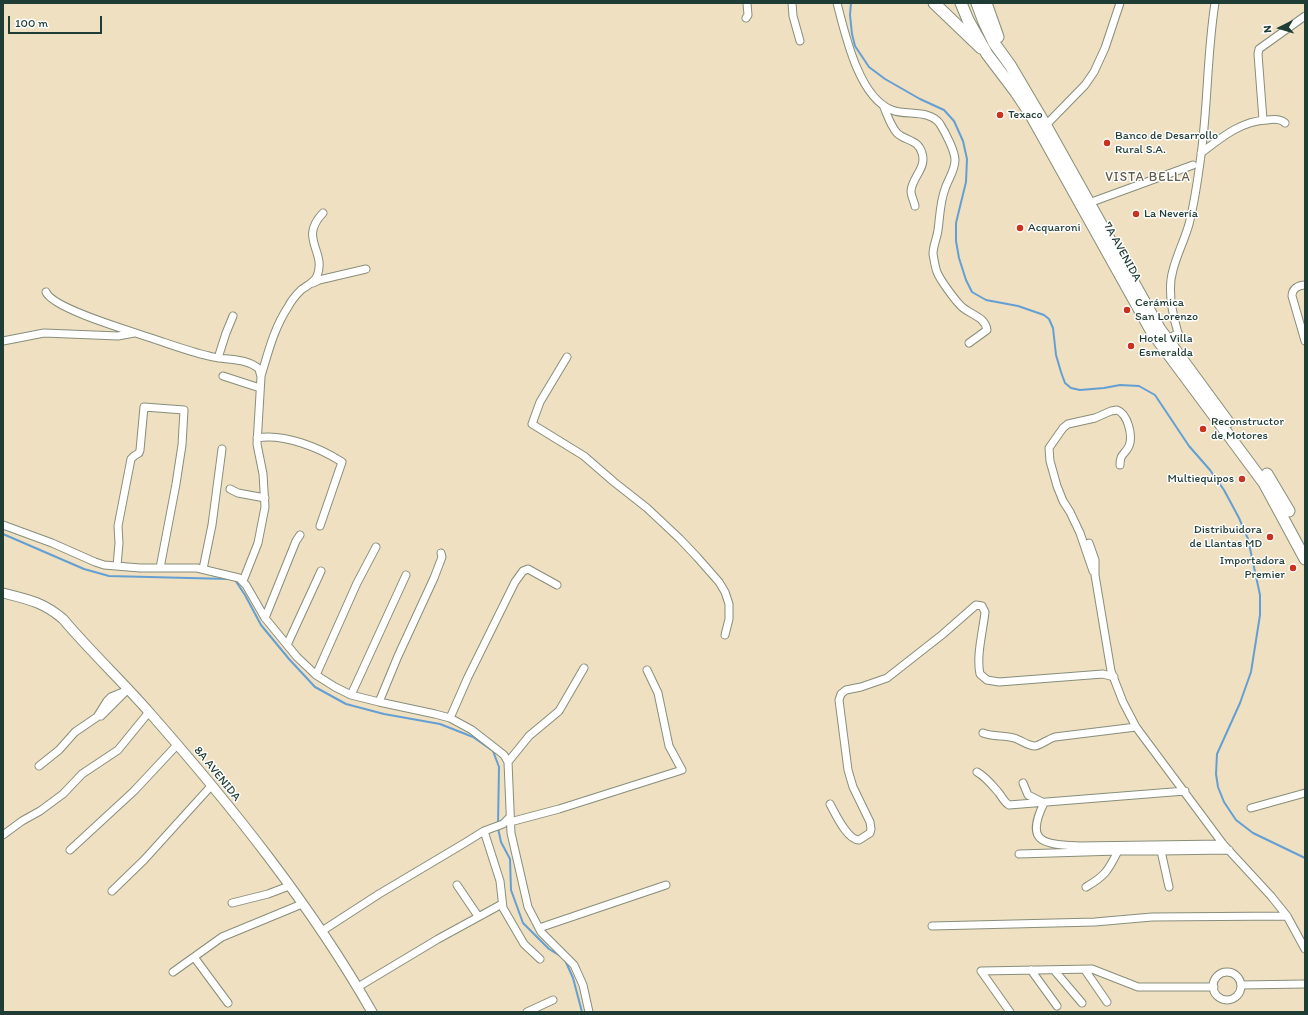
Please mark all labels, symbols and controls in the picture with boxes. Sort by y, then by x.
scale bar [10,8,104,34]
north arrow [1260,8,1300,48]
text: 100 m [15,16,48,30]
text: N [1261,25,1274,33]
place label: Texaco [1008,108,1043,122]
marker: Texaco [995,110,1005,120]
place label: Banco de Desarrollo Rural S.A. [1115,129,1218,157]
marker: Banco de Desarrollo Rural S.A. [1102,138,1112,148]
district label: VISTA BELLA [1105,170,1191,186]
place label: La Nevería [1144,207,1198,221]
marker: La Nevería [1131,209,1141,219]
street label: 7A AVENIDA [1100,220,1144,284]
place label: Acquaroni [1028,221,1081,235]
marker: Acquaroni [1015,223,1025,233]
place label: Cerámica San Lorenzo [1135,296,1198,324]
marker: Cerámica San Lorenzo [1122,305,1132,315]
place label: Hotel Villa Esmeralda [1139,332,1193,360]
marker: Hotel Villa Esmeralda [1126,341,1136,351]
place label: Reconstructor de Motores [1211,415,1284,443]
marker: Reconstructor de Motores [1198,424,1208,434]
place label: Multiequipos [1168,472,1234,486]
marker: Multiequipos [1237,474,1247,484]
place label: Distribuidora de Llantas MD [1189,523,1262,551]
marker: Distribuidora de Llantas MD [1265,532,1275,542]
place label: Importadora Premier [1220,554,1285,582]
marker: Importadora Premier [1288,563,1298,573]
street label: 8A AVENIDA [191,744,243,804]

